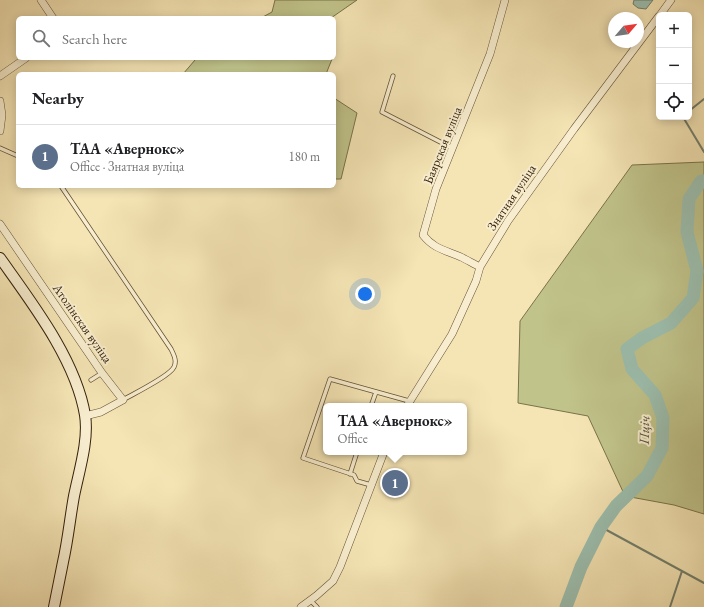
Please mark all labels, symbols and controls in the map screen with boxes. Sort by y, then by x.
north arrow [608,12,644,48]
map controls [656,12,692,120]
button: + [656,12,692,48]
search box [16,16,336,60]
icon: search [30,27,52,49]
text: Search here [62,29,127,48]
button: − [656,48,692,84]
button: locate [656,84,692,120]
text: Nearby [32,87,84,109]
street label: Баярская вуліца [419,103,466,186]
text: ТАА «Авернокс» [70,139,185,158]
text: 1 [42,148,48,165]
text: 180 m [289,148,320,165]
text: Office · Знатная вуліца [70,158,184,175]
street label: Знатная вуліца [483,160,540,234]
street label: Атолінская вуліца [48,280,117,367]
your location [355,284,375,304]
popup [323,403,467,455]
text: ТАА «Авернокс» [338,411,452,430]
water label: Пціч [635,415,653,446]
text: Office [338,430,368,447]
pin: 1 [382,468,408,498]

